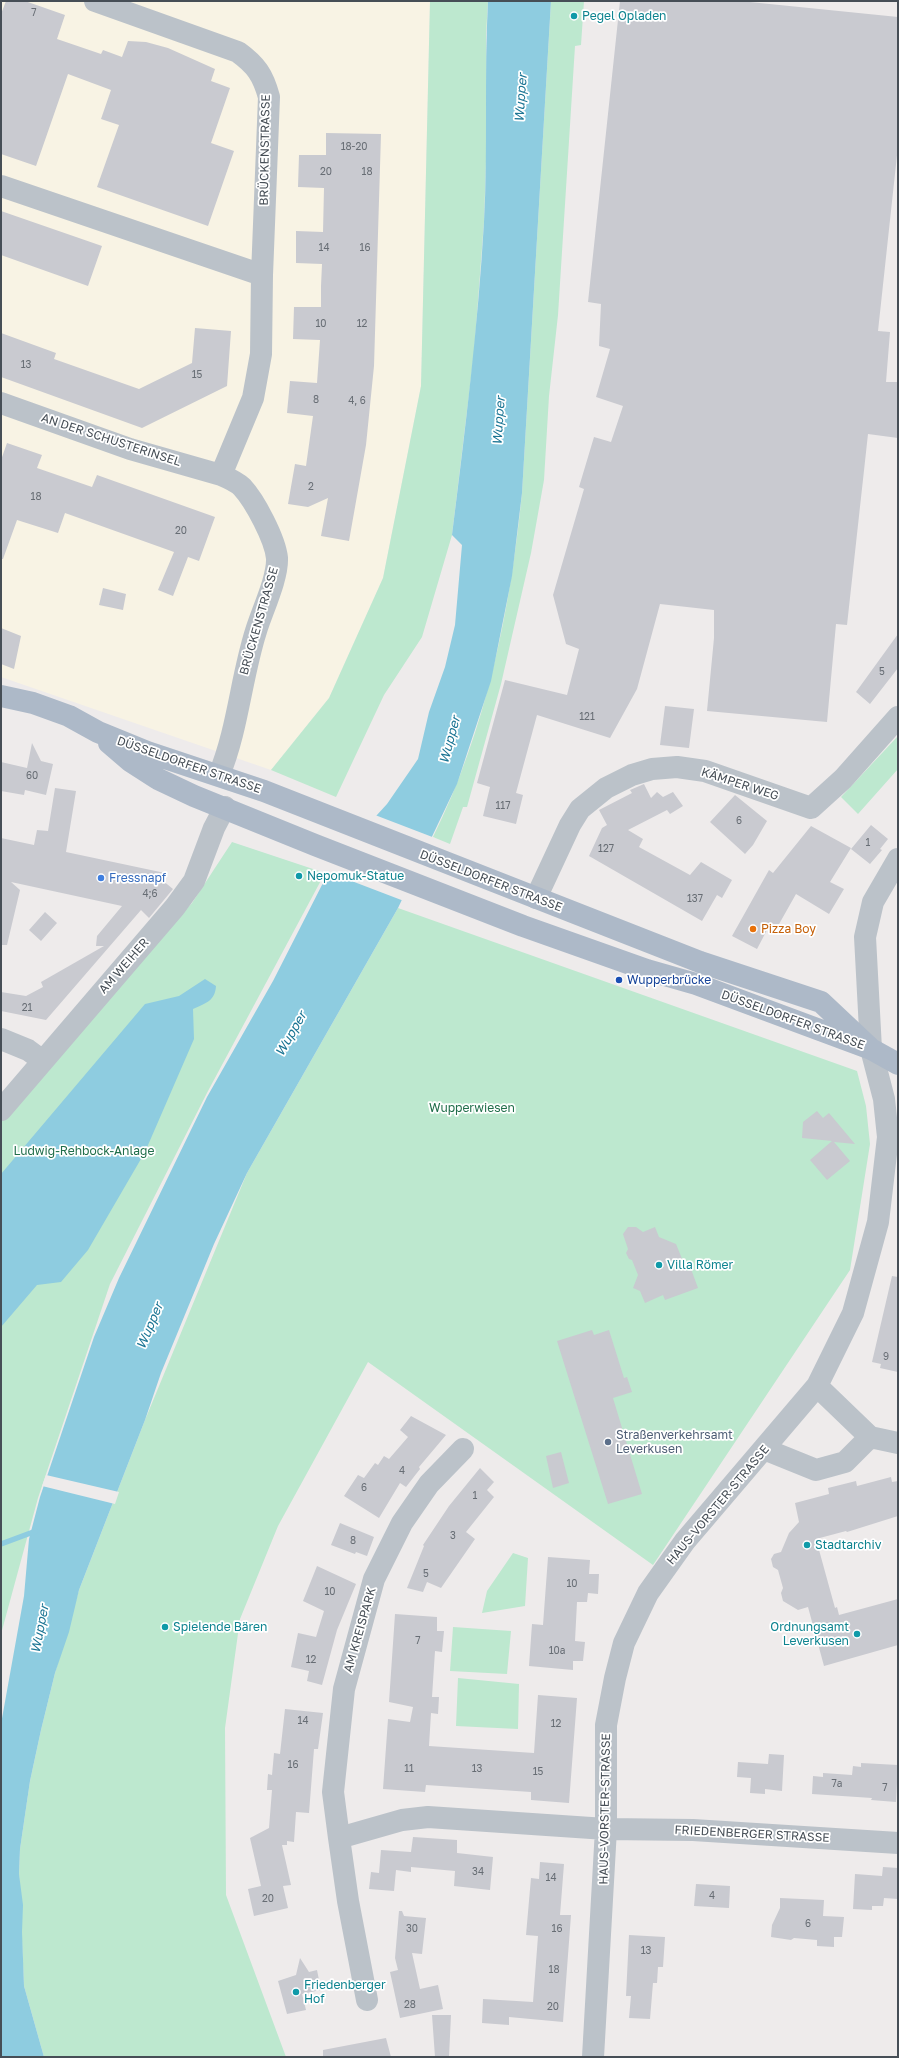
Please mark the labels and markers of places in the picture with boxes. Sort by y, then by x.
place label: Pegel Opladen [582,9,666,23]
marker: Pegel Opladen [569,11,579,21]
place label: Nepomuk-Statue [307,869,404,883]
place label: Fressnapf [109,871,166,885]
marker: Nepomuk-Statue [294,871,304,881]
marker: Fressnapf [96,873,106,883]
place label: Pizza Boy [761,922,816,936]
marker: Pizza Boy [748,924,758,934]
place label: Wupperbrücke [627,973,711,987]
marker: Wupperbrücke [614,975,624,985]
place label: Villa Römer [667,1258,733,1272]
marker: Villa Römer [654,1260,664,1270]
place label: Straßenverkehrsamt Leverkusen [616,1428,733,1456]
marker: Straßenverkehrsamt Leverkusen [603,1437,613,1447]
place label: Stadtarchiv [815,1538,881,1552]
marker: Stadtarchiv [802,1540,812,1550]
place label: Spielende Bären [173,1620,267,1634]
place label: Ordnungsamt Leverkusen [770,1620,849,1648]
marker: Spielende Bären [160,1622,170,1632]
marker: Ordnungsamt Leverkusen [852,1629,862,1639]
place label: Friedenberger Hof [304,1978,386,2006]
marker: Friedenberger Hof [291,1987,301,1997]

